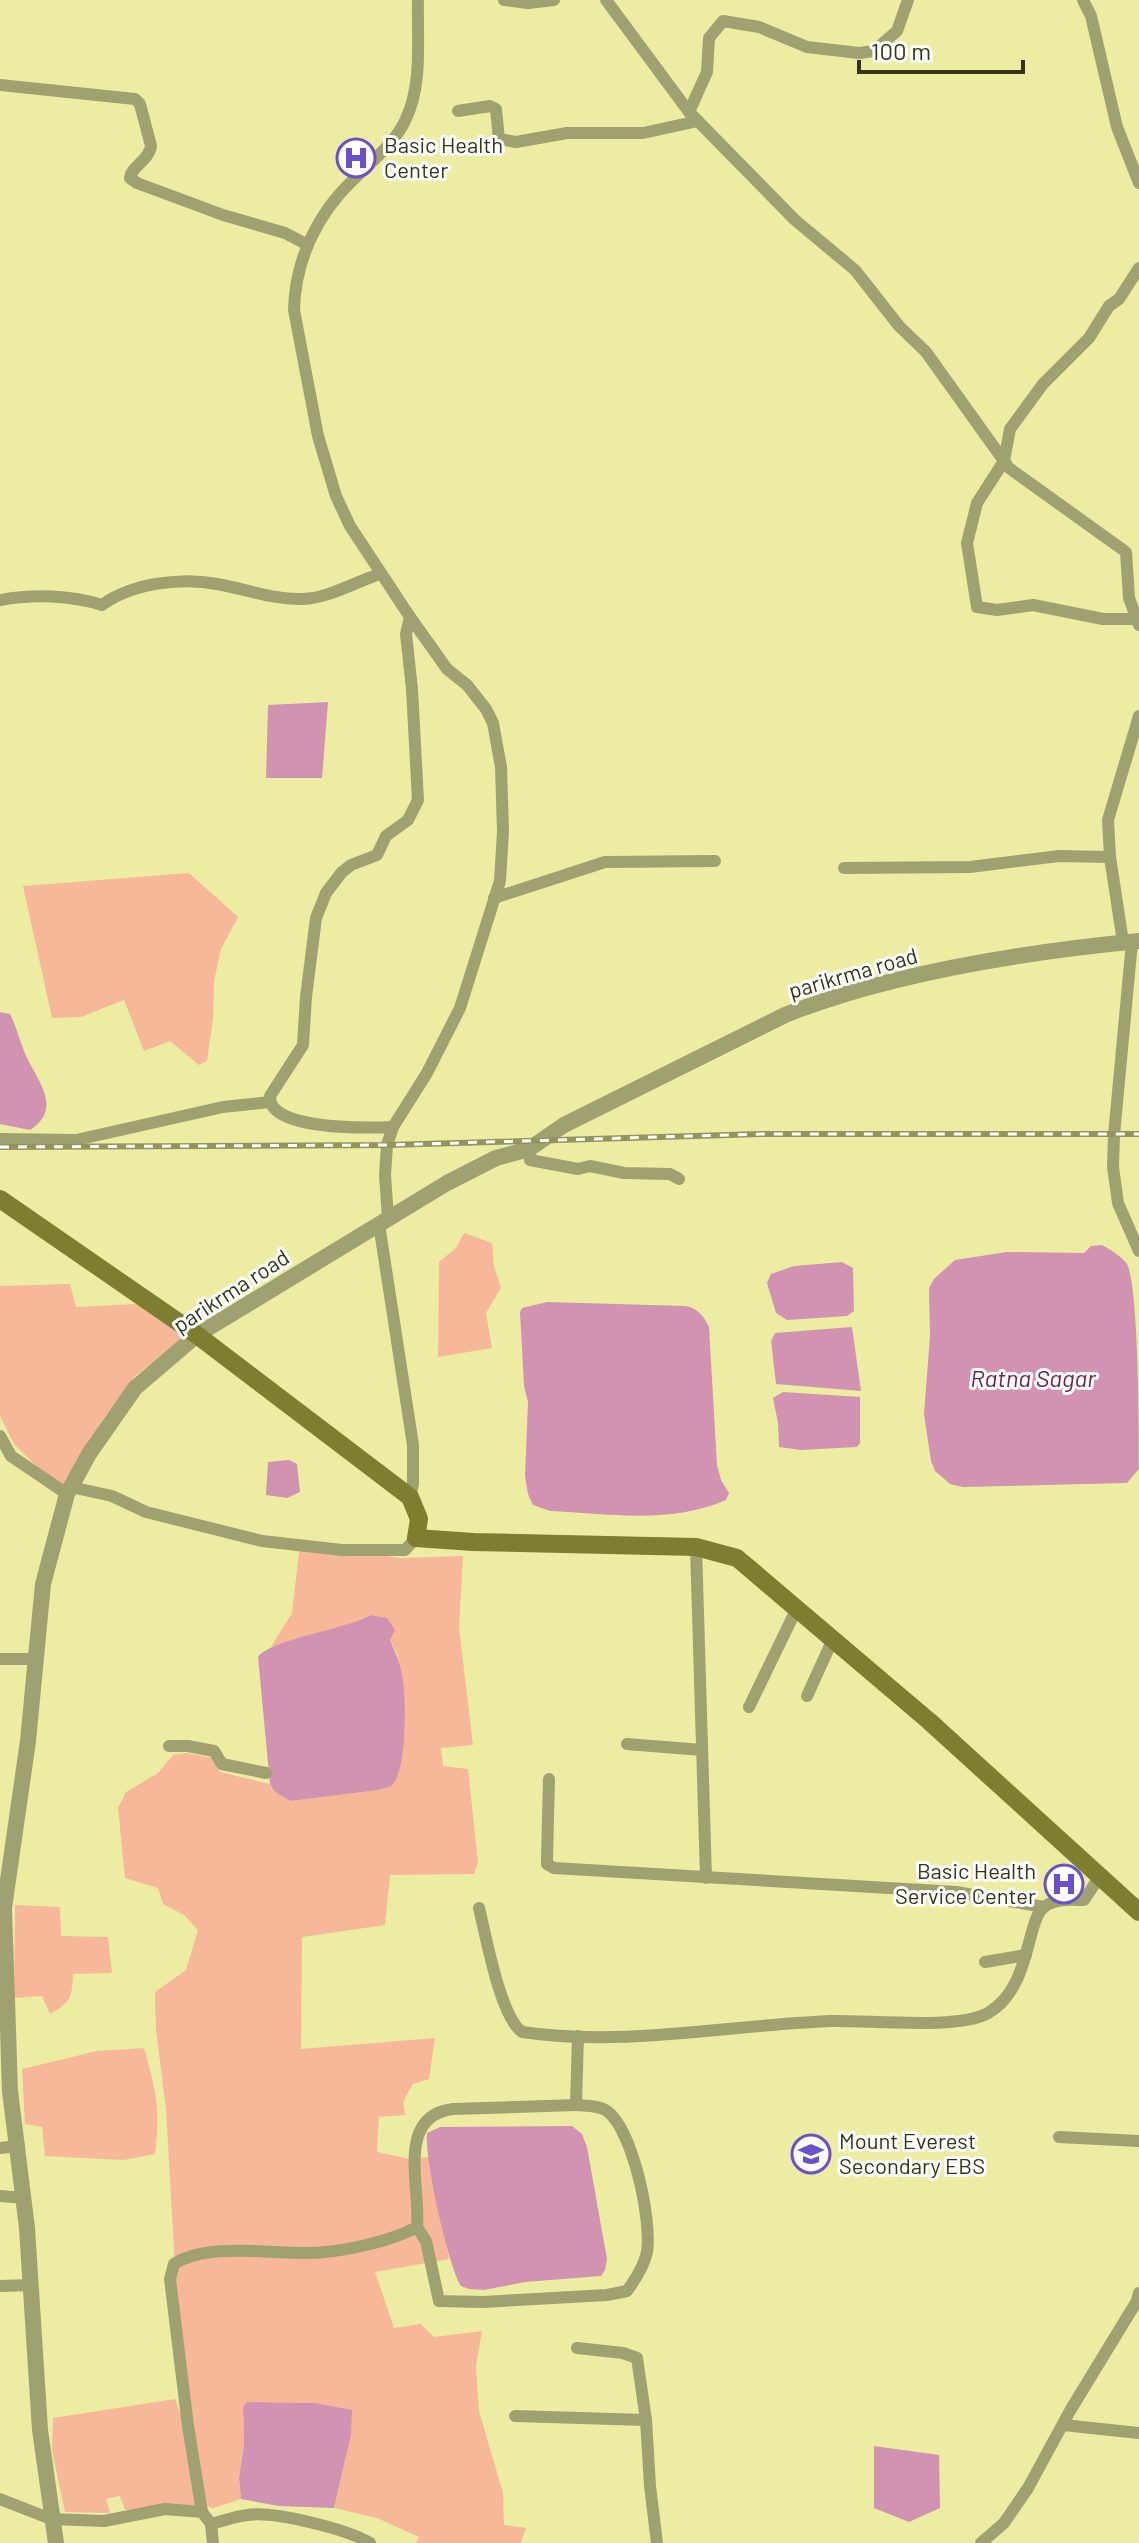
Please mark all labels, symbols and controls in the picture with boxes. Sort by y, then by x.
scale bar [859,24,1023,74]
text: 100 m [871,36,931,65]
place label: Basic Health Center [384,131,503,182]
hospital icon: Basic Health Center [335,137,377,179]
street label: parikrma road [785,941,920,1003]
street label: parikrma road [168,1243,293,1337]
water label: Ratna Sagar [970,1363,1097,1392]
place label: Basic Health Service Center [895,1857,1036,1908]
hospital icon: Basic Health Service Center [1043,1863,1085,1905]
place label: Mount Everest Secondary EBS [839,2127,985,2178]
school or university icon: Mount Everest Secondary EBS [790,2133,832,2175]

